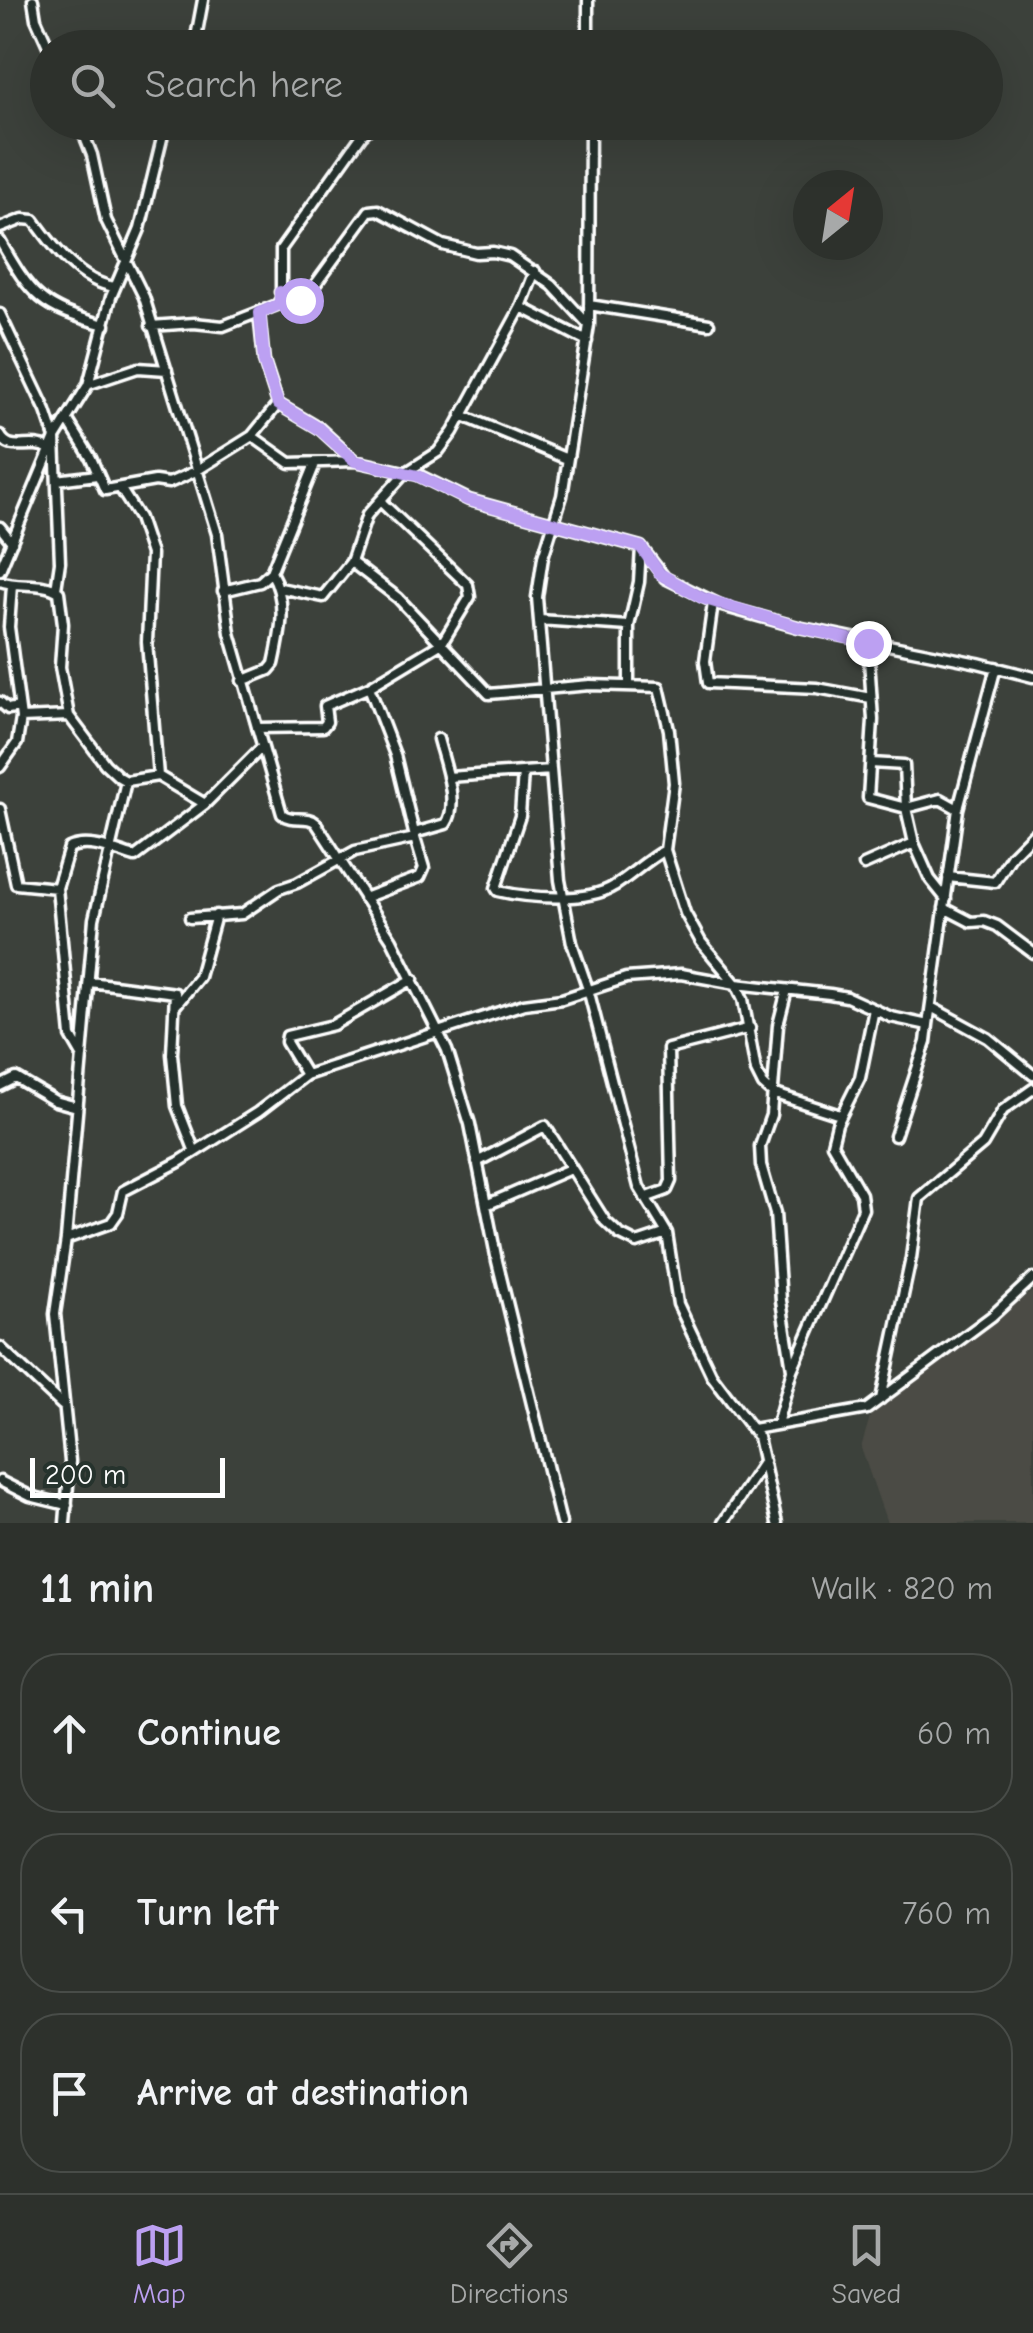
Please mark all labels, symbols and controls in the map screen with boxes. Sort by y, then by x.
search box [30,30,1003,140]
icon: search [65,58,120,113]
text: Search here [145,63,343,107]
north arrow [793,170,883,260]
route start [278,278,324,324]
route end [846,621,892,667]
scale bar [30,1453,225,1498]
text: 200 m [45,1459,126,1491]
text: 11 min [40,1564,154,1613]
text: Walk · 820 m [812,1570,993,1607]
icon: ahead [42,1706,97,1761]
text: Continue [137,1711,281,1755]
text: 60 m [917,1715,991,1752]
icon: left [42,1886,97,1941]
text: Turn left [137,1891,278,1935]
text: 760 m [902,1895,991,1932]
icon: arrive [42,2066,97,2121]
text: Arrive at destination [137,2071,469,2115]
tab: Map [132,2218,187,2310]
tab: Directions [450,2218,568,2310]
tab: Saved [831,2218,901,2310]

